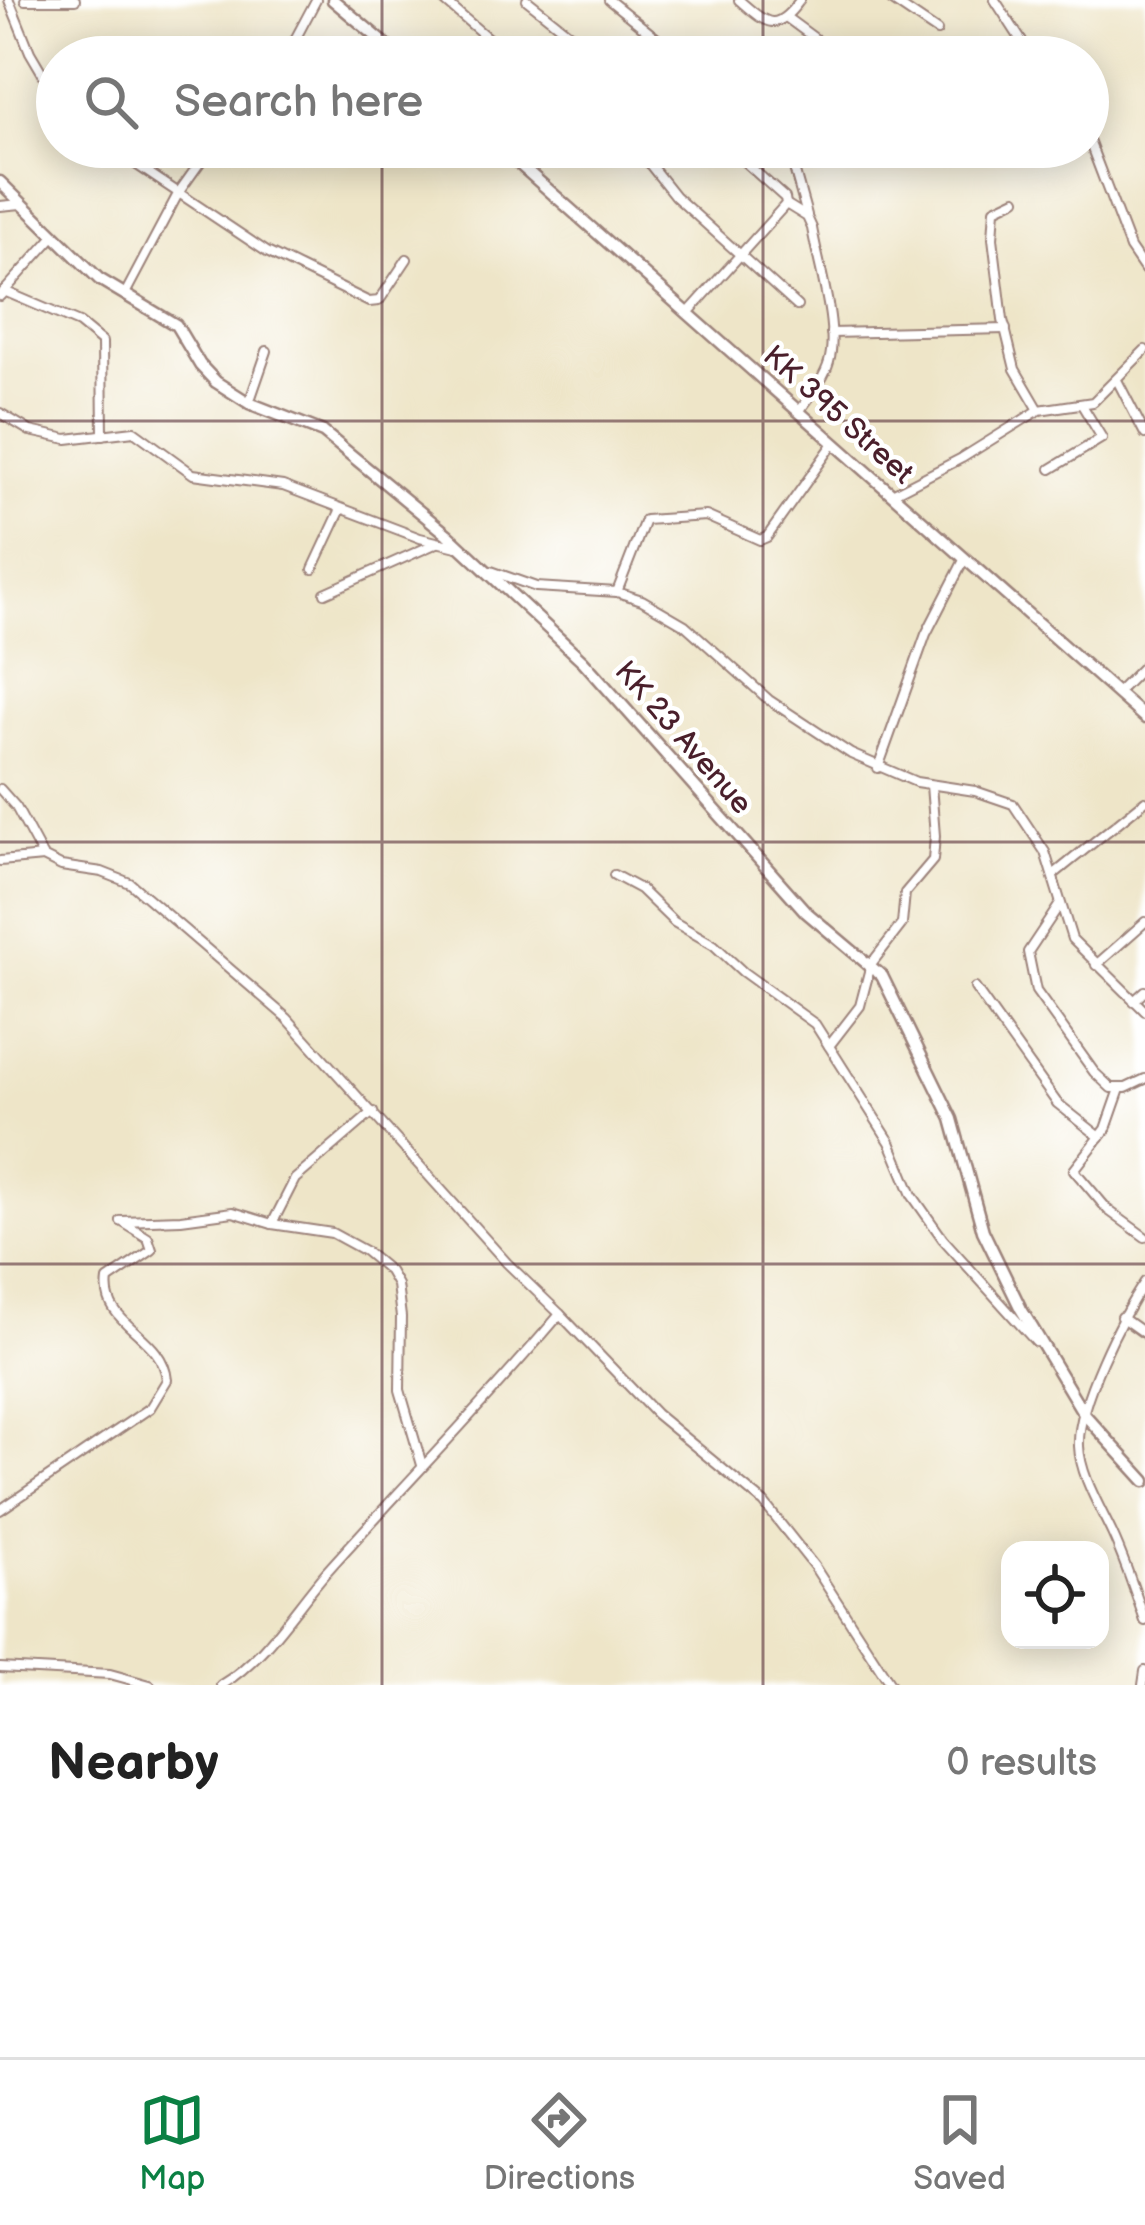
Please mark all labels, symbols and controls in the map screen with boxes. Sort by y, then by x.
search box [36,36,1109,168]
icon: search [78,69,144,135]
text: Search here [174,75,423,130]
street label: KK 395 Street [755,338,921,492]
street label: KK 23 Avenue [607,654,759,822]
map controls [1001,1541,1109,1649]
button: locate [1001,1541,1109,1649]
text: Nearby [48,1733,219,1794]
text: 0 results [946,1740,1097,1787]
tab: Map [139,2087,205,2199]
tab: Directions [484,2087,635,2199]
tab: Saved [913,2087,1006,2199]

